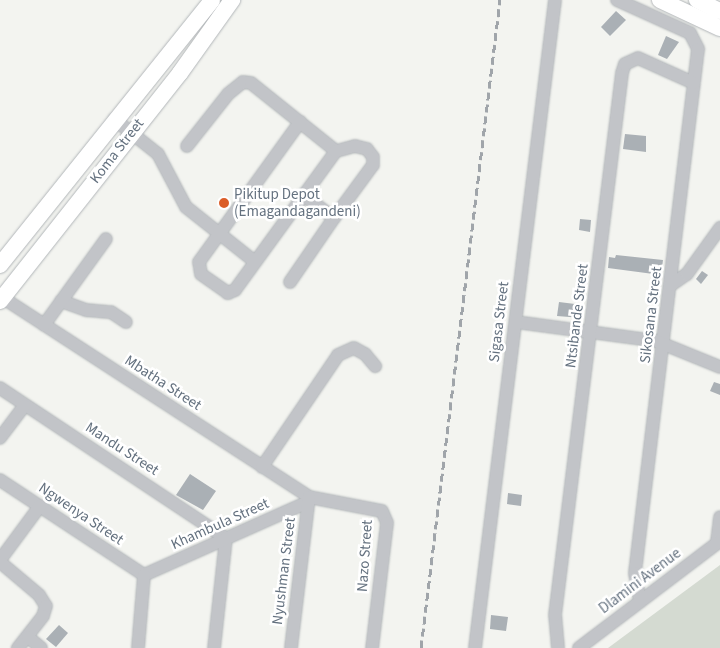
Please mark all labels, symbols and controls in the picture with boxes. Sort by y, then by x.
street label: Koma Street [86,115,148,187]
place label: Pikitup Depot (Emagandagandeni) [234,185,361,220]
marker: Pikitup Depot (Emagandagandeni) [218,197,230,209]
street label: Ntsibande Street [562,263,592,369]
street label: Sikosana Street [636,266,666,364]
street label: Sigasa Street [485,281,513,363]
street label: Mbatha Street [121,352,205,414]
street label: Mandu Street [82,419,162,479]
street label: Ngwenya Street [35,479,127,549]
street label: Khambula Street [168,494,272,554]
street label: Nyushman Street [268,516,300,626]
street label: Nazo Street [354,519,376,593]
street label: Dlamini Avenue [596,544,684,618]

